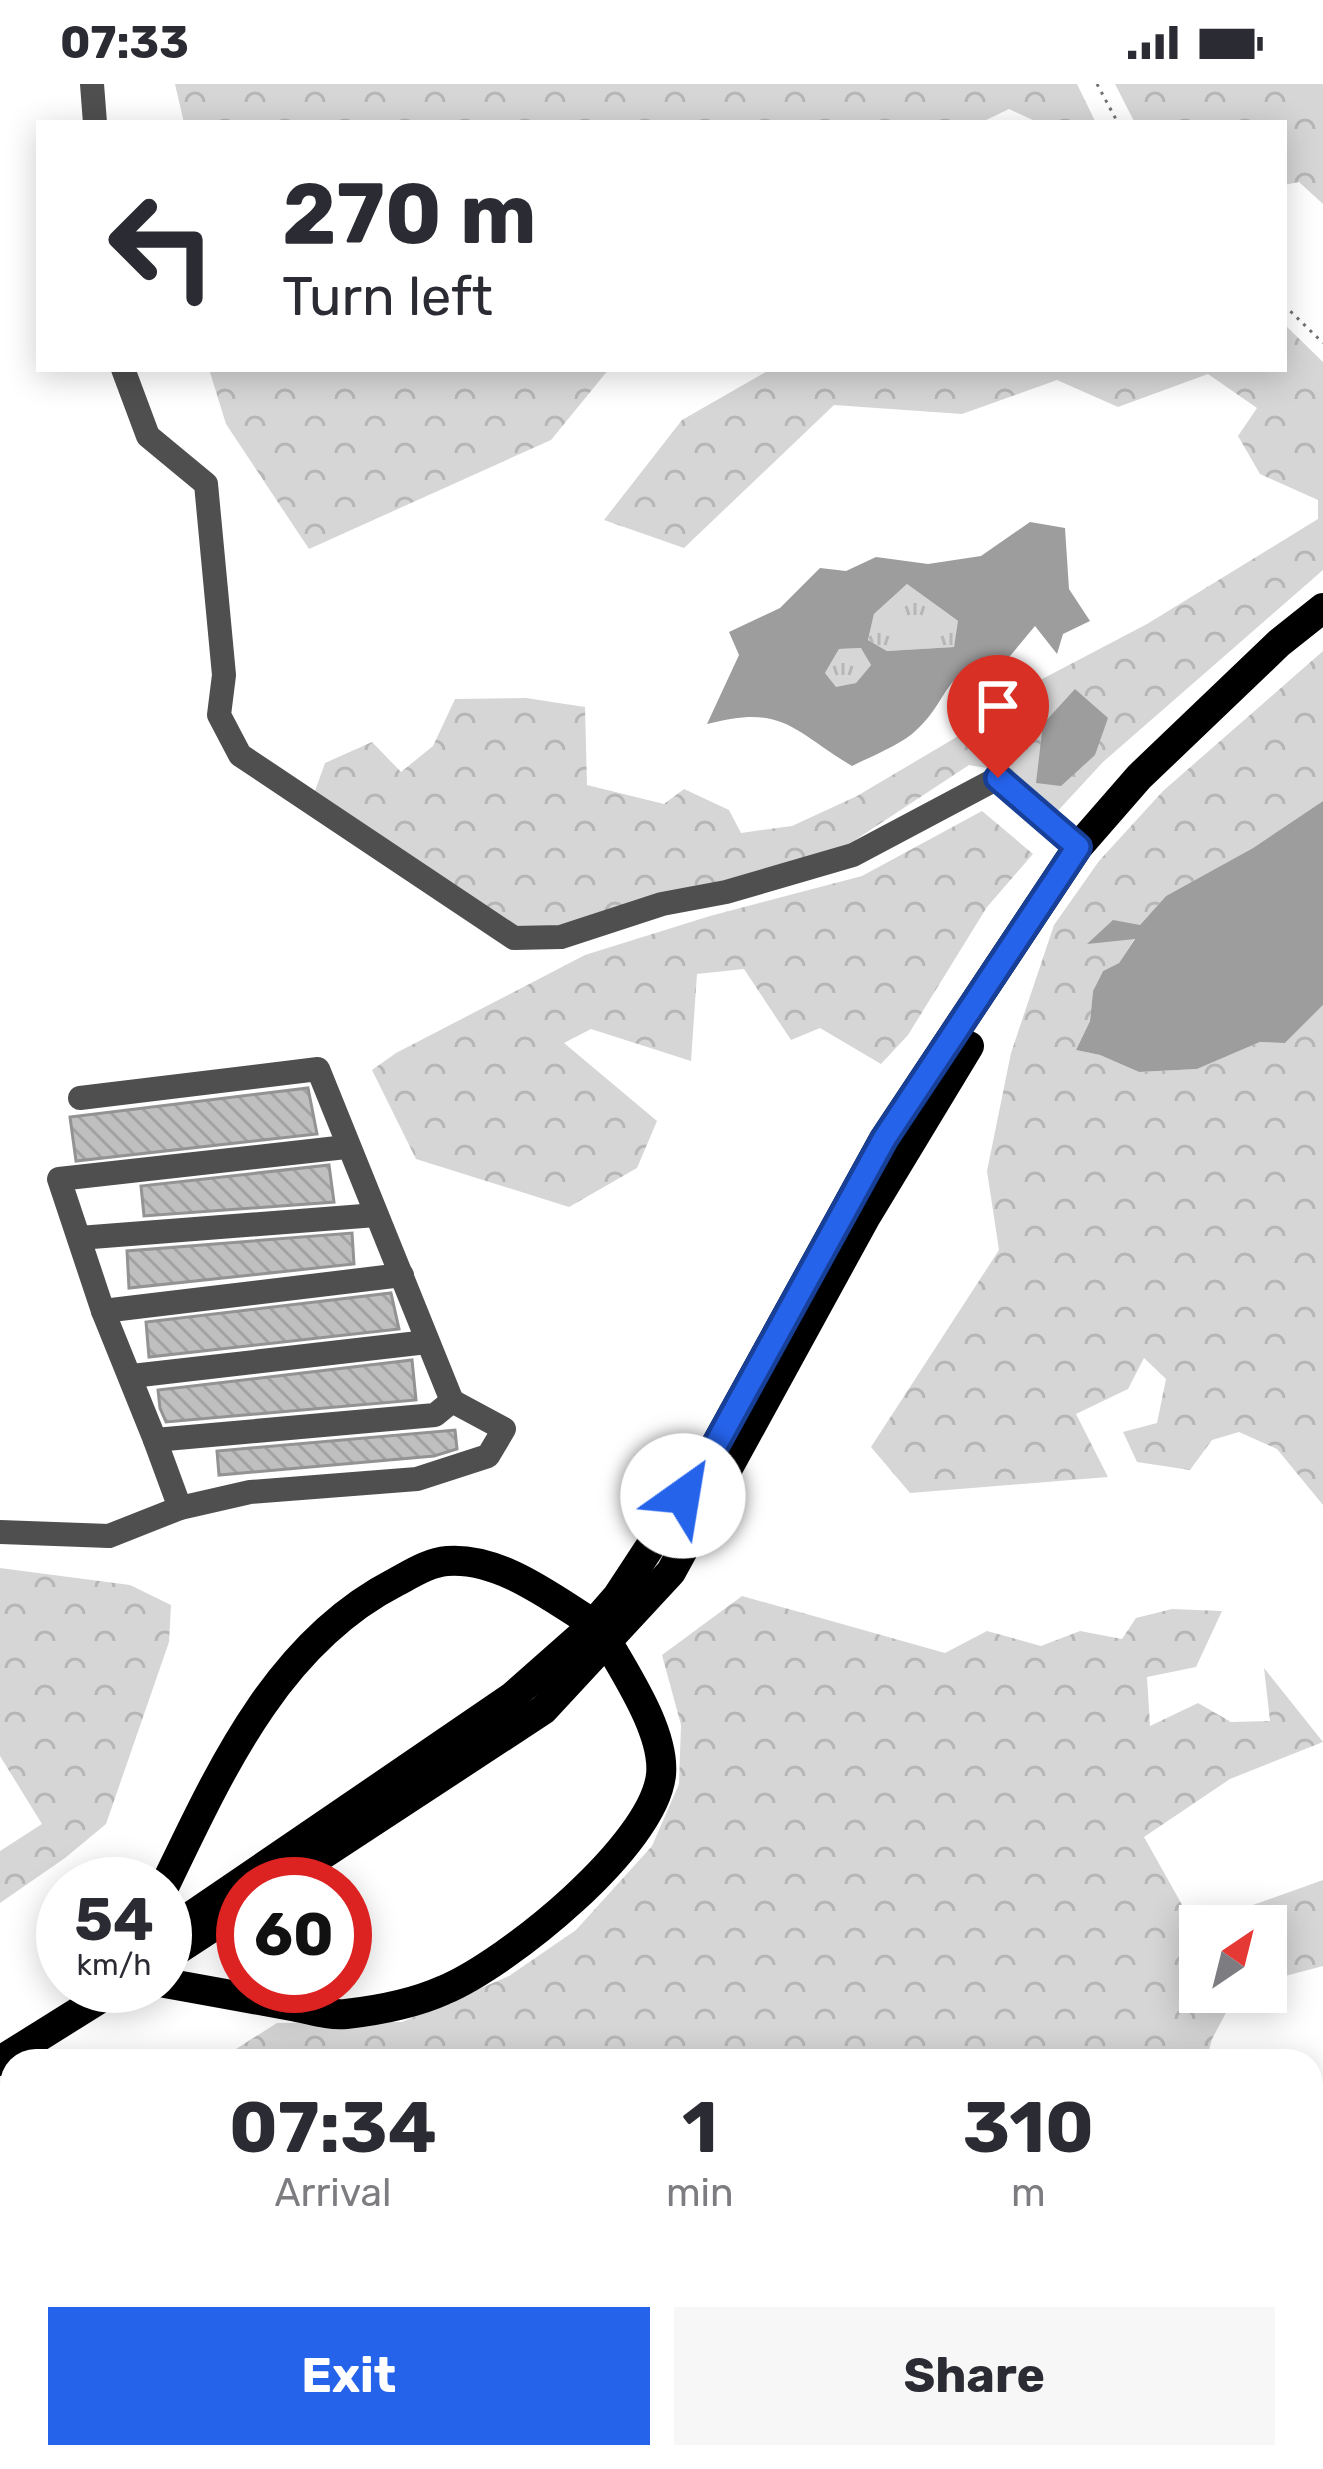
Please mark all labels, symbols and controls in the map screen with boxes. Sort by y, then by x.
text: 07:33 [60,16,189,69]
text: 270 m [282,164,537,264]
icon: left [84,168,240,324]
text: Turn left [282,265,493,329]
pin [947,655,1049,778]
icon: arrive [965,673,1031,739]
position arrow [620,1433,746,1559]
speed limit sign: 60 [216,1857,372,2013]
text: 54 [74,1884,154,1955]
north arrow [1179,1905,1287,2013]
map controls [1179,1905,1287,2013]
text: km/h [77,1947,151,1983]
text: 07:34 [229,2085,437,2170]
text: 1 [682,2085,718,2170]
text: 310 [963,2085,1094,2170]
text: Arrival [274,2170,391,2216]
text: min [666,2170,734,2216]
text: m [1011,2170,1046,2216]
button: Exit [48,2307,650,2445]
button: Share [674,2307,1275,2445]

